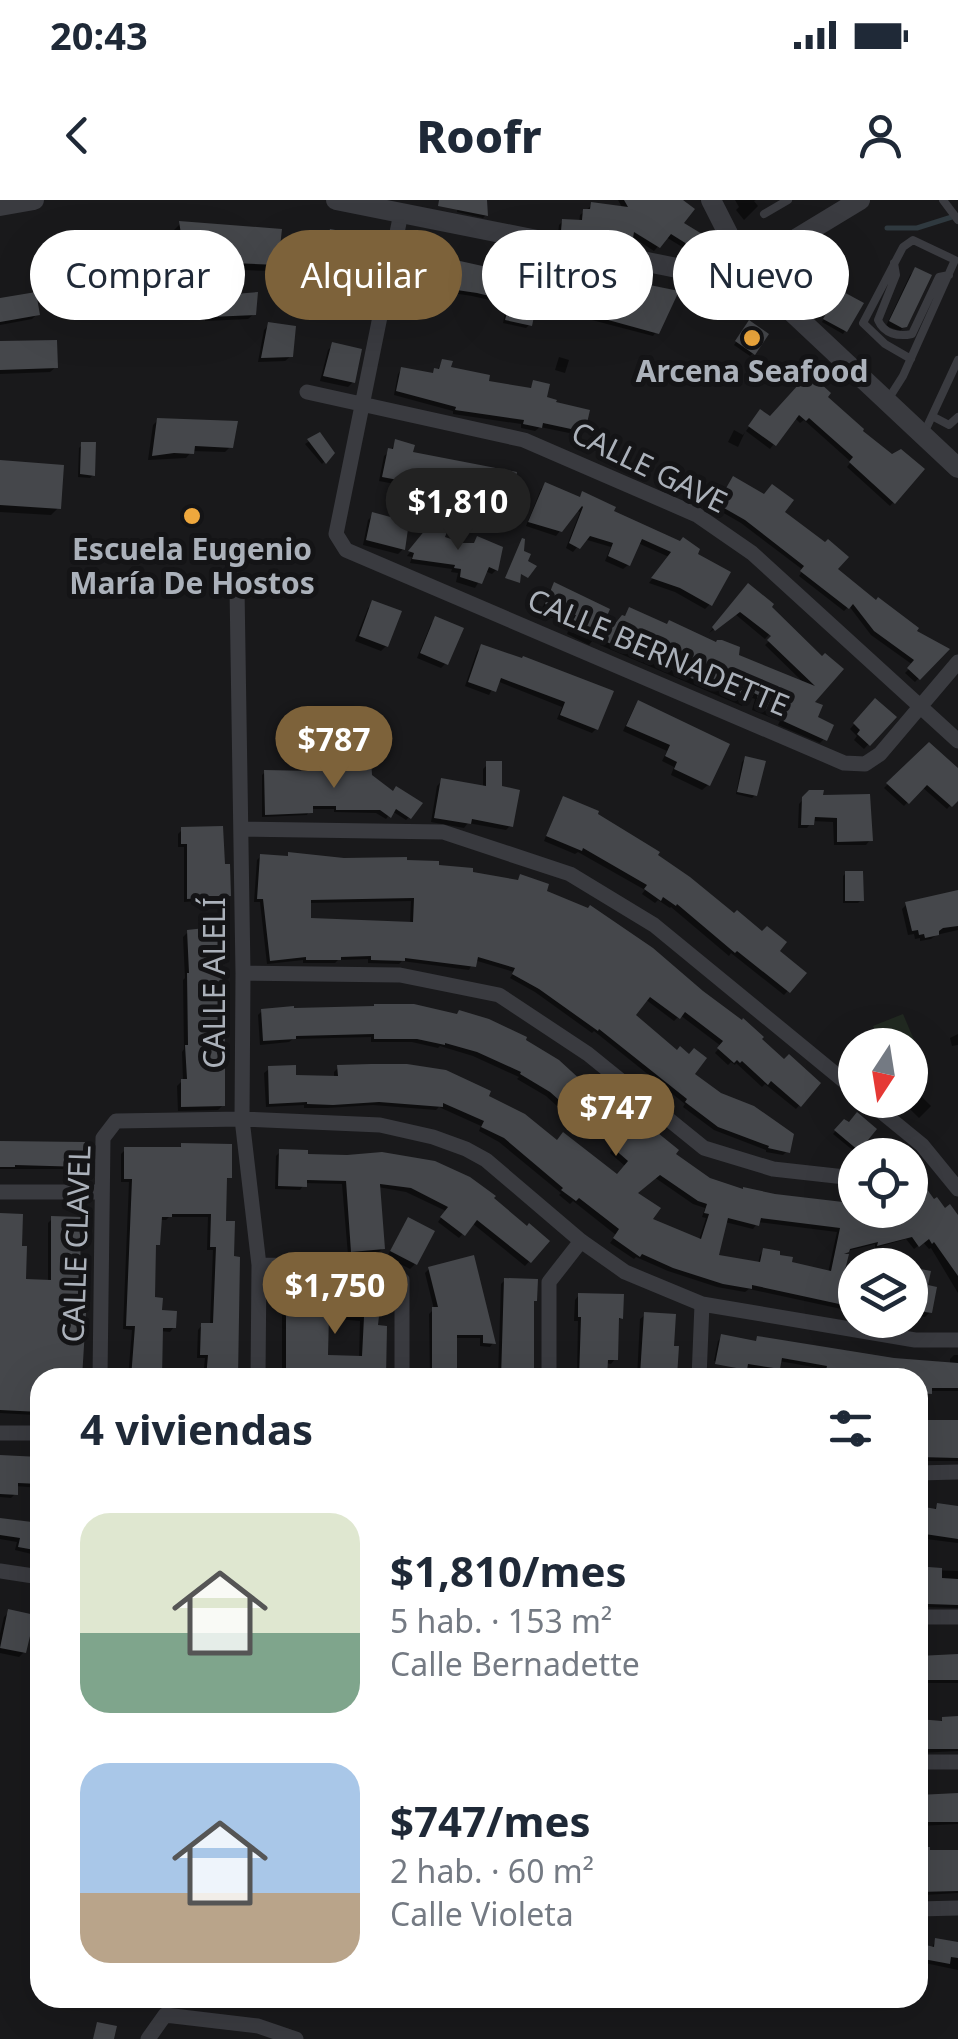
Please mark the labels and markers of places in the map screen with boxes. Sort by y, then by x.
marker: Arcena Seafood [741,327,763,349]
place label: Arcena Seafood [636,350,868,391]
pin: $1,810 [377,468,539,553]
marker: Escuela Eugenio María De Hostos [181,505,203,527]
place label: Escuela Eugenio María De Hostos [69,528,315,603]
pin: $787 [275,706,393,791]
pin: $747 [557,1074,675,1159]
pin: $1,750 [254,1252,416,1337]

